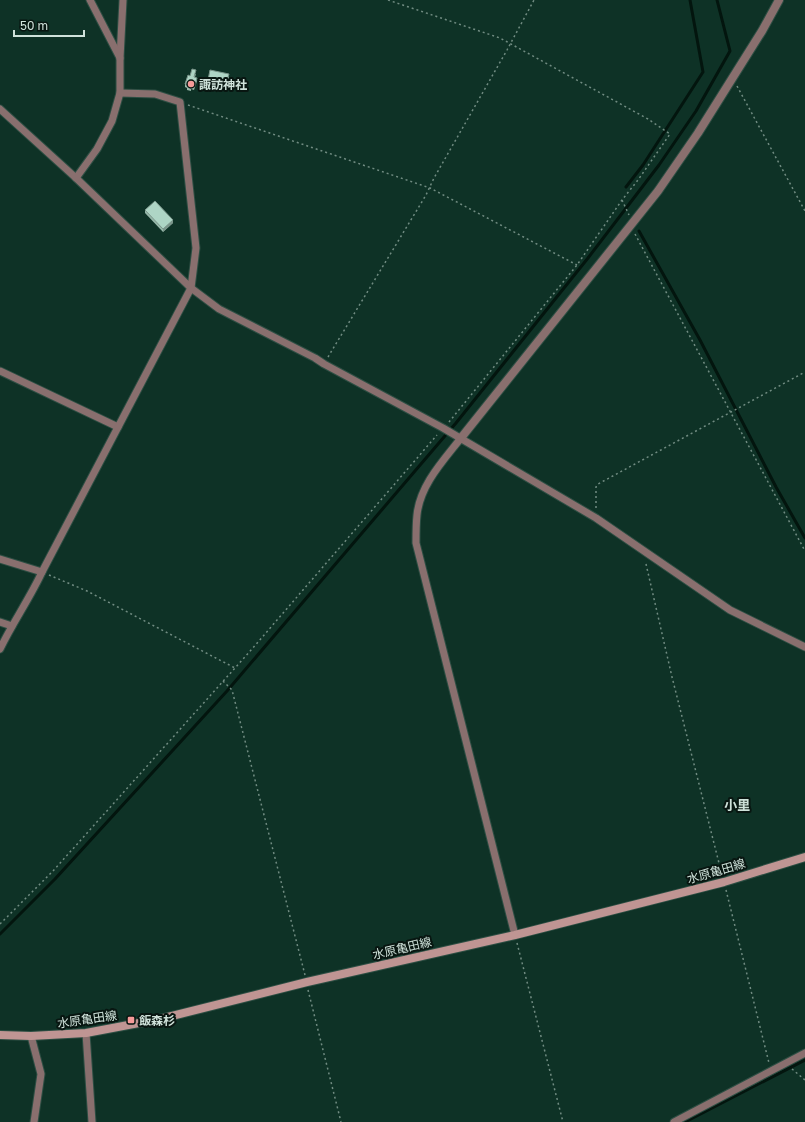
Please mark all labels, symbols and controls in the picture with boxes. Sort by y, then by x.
scale bar [14,12,84,38]
text: 50 m [20,18,48,33]
place label: 諏訪神社 [199,77,247,92]
marker: 諏訪神社 [186,79,196,89]
district label: 小里 [724,797,750,813]
street label: 水原亀田線 [685,856,747,886]
street label: 水原亀田線 [371,934,433,962]
street label: 水原亀田線 [56,1007,118,1031]
place label: 飯森杉 [139,1013,175,1028]
marker: 飯森杉 [126,1015,136,1025]

